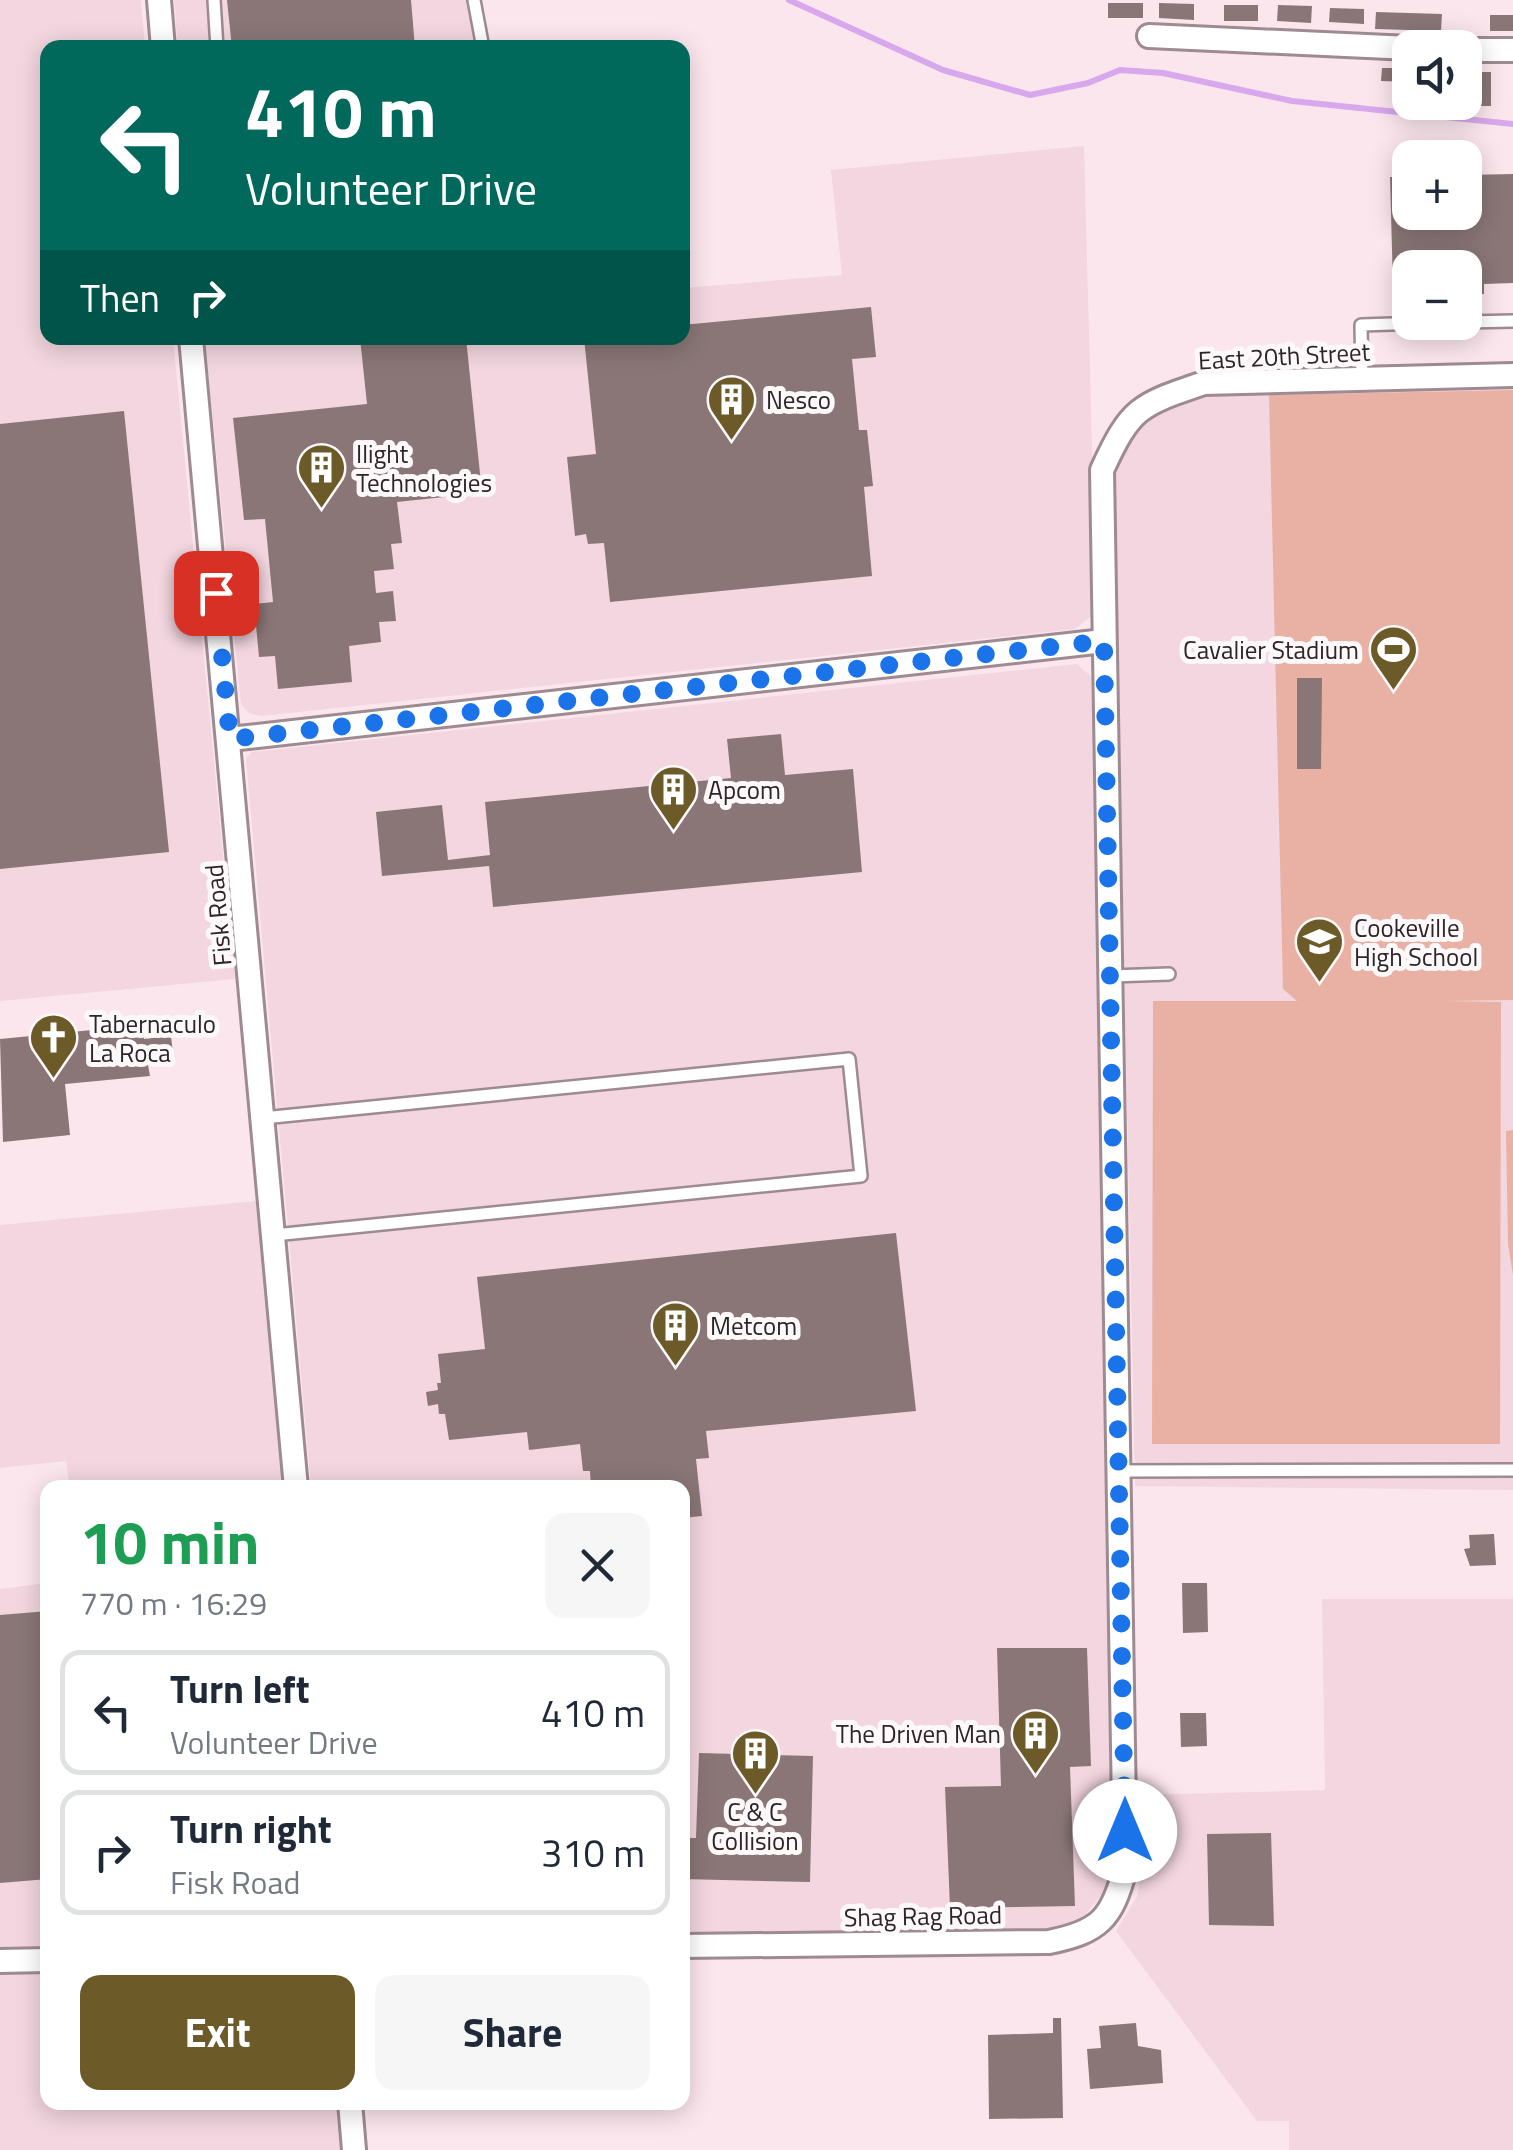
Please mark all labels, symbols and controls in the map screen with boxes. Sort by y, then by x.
map controls [1392,30,1482,340]
button: sound [1392,30,1482,120]
text: 410 m [245,58,437,164]
icon: left [80,80,210,210]
button: + [1392,140,1482,230]
text: Volunteer Drive [245,154,537,222]
button: − [1392,250,1482,340]
text: Then [80,269,160,327]
icon: right [180,270,235,325]
street label: East 20th Street [1197,333,1371,379]
building icon: Nesco [705,374,757,442]
place label: Nesco [766,381,831,419]
place label: Ilight Technologies [356,435,492,502]
building icon: Ilight Technologies [295,442,347,510]
pin [174,551,259,636]
icon: arrive [189,566,244,621]
sports icon: Cavalier Stadium [1368,624,1420,692]
place label: Cavalier Stadium [1183,631,1359,669]
building icon: Apcom [647,764,699,832]
place label: Apcom [708,771,781,809]
street label: Fisk Road [195,863,241,967]
place label: Cookeville High School [1354,909,1478,976]
school or university icon: Cookeville High School [1293,916,1345,984]
place label: Tabernaculo La Roca [89,1005,216,1072]
church icon: Tabernaculo La Roca [28,1012,80,1080]
building icon: Metcom [649,1300,701,1368]
place label: Metcom [710,1307,797,1345]
text: 10 min [80,1496,259,1587]
button: close [545,1513,650,1618]
text: 770 m · 16:29 [80,1579,267,1627]
text: Turn left [170,1660,310,1718]
text: 410 m [541,1684,645,1742]
icon: left [85,1685,140,1740]
building icon: The Driven Man [1010,1708,1062,1776]
place label: The Driven Man [836,1715,1001,1753]
text: Volunteer Drive [170,1718,378,1766]
building icon: C & C Collision [729,1728,781,1796]
position arrow [1073,1779,1177,1883]
place label: C & C Collision [711,1793,799,1860]
text: Turn right [170,1800,332,1858]
text: 310 m [541,1824,645,1882]
icon: right [85,1825,140,1880]
text: Fisk Road [170,1858,300,1906]
street label: Shag Rag Road [844,1896,1002,1936]
button: Exit [80,1975,355,2090]
button: Share [375,1975,650,2090]

